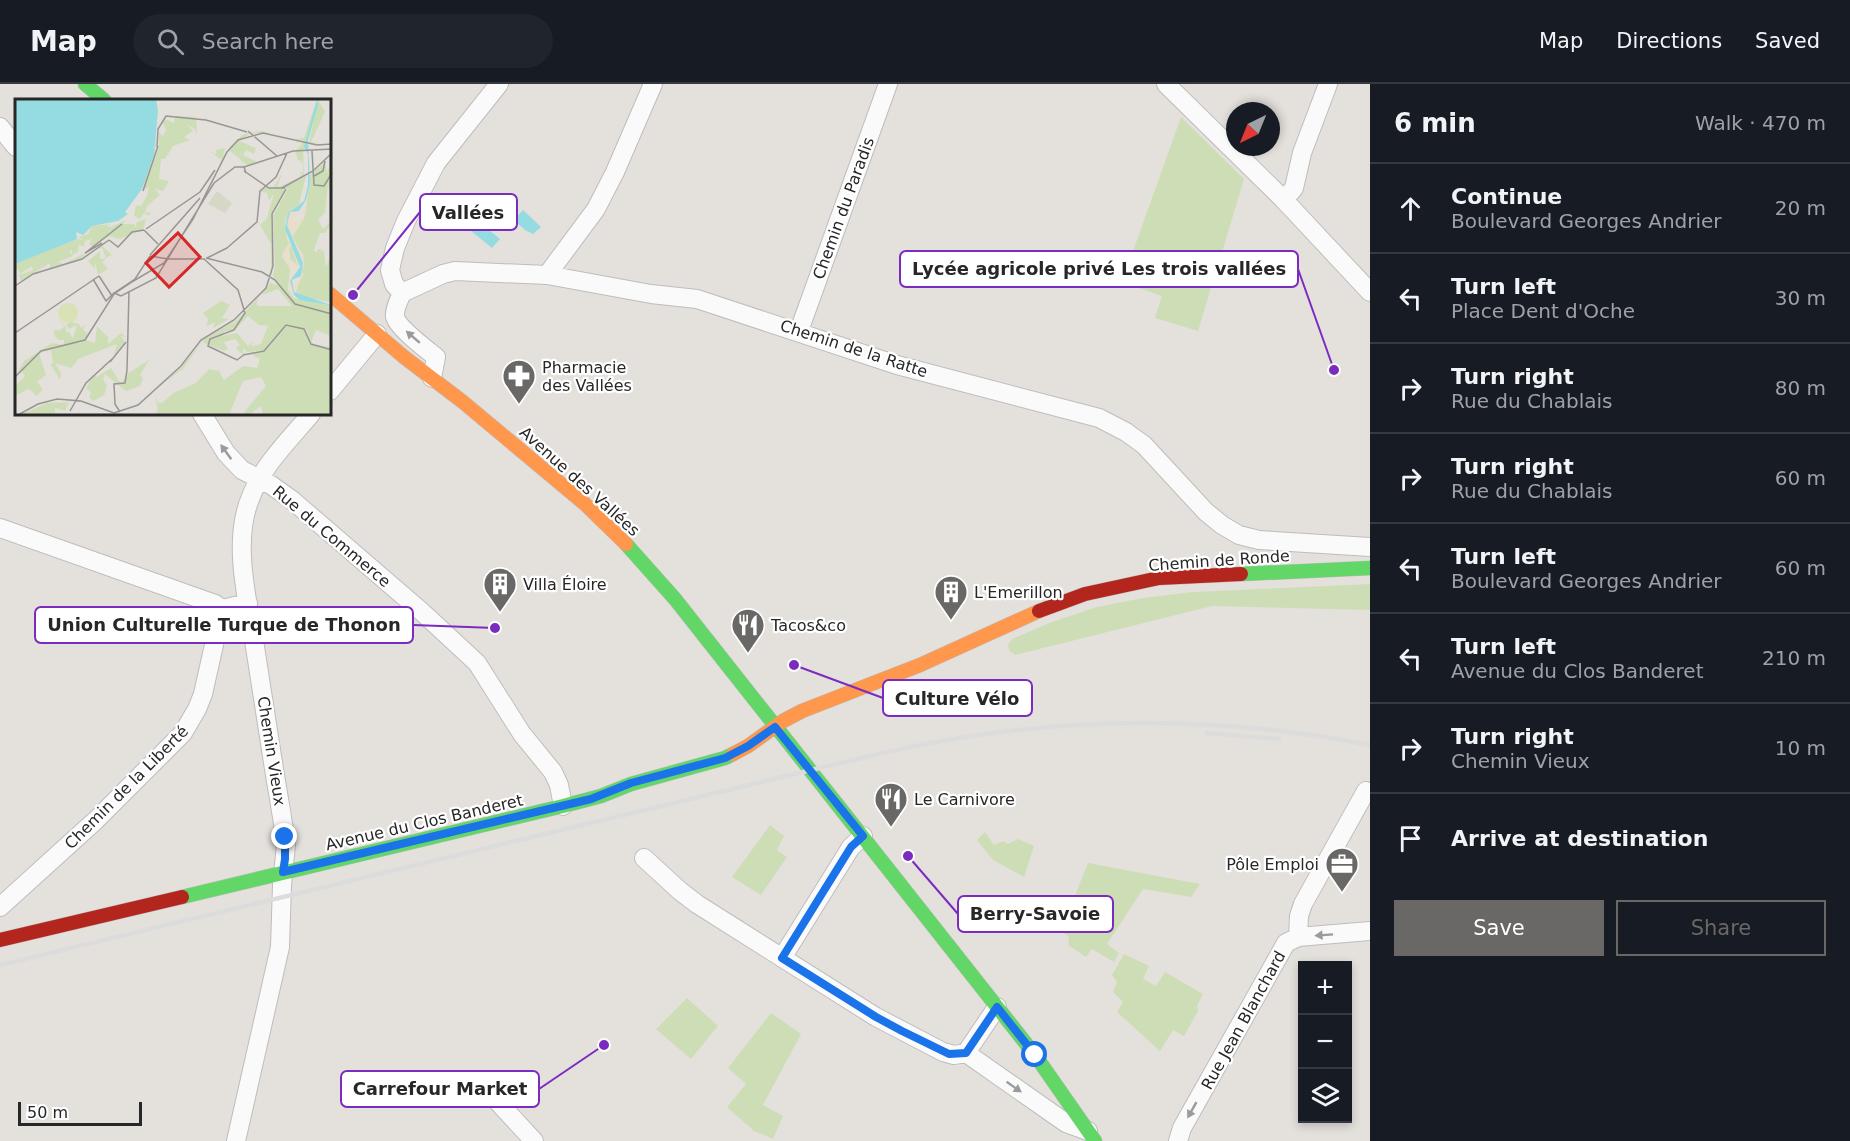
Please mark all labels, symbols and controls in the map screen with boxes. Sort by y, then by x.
search box [133,14,553,68]
text: Map [30,25,97,58]
icon: search [154,25,187,58]
text: Search here [202,29,334,54]
text: Map [1539,29,1583,53]
text: Directions [1616,29,1722,53]
text: Saved [1755,29,1820,53]
inset map [15,99,332,416]
north arrow [1226,102,1280,156]
text: 6 min [1394,108,1476,138]
text: Walk · 470 m [1695,111,1826,135]
street label: Chemin du Paradis [809,135,878,282]
text: Continue [1451,184,1562,209]
icon: ahead [1394,192,1427,225]
callout: Vallées [420,194,517,230]
text: 20 m [1775,196,1826,220]
text: Vallées [432,202,504,223]
text: Boulevard Georges Andrier [1451,209,1722,233]
callout: Lycée agricole privé Les trois vallées [900,251,1298,287]
text: Lycée agricole privé Les trois vallées [912,258,1286,279]
text: Turn left [1451,274,1556,299]
icon: left [1394,282,1427,315]
text: 30 m [1775,286,1826,310]
text: Place Dent d'Oche [1451,299,1635,323]
street label: Chemin de la Ratte [778,316,930,381]
one-way arrow [406,331,421,344]
pharmacy icon: Pharmacie des Vallées [501,358,537,405]
place label: Pharmacie des Vallées [542,358,632,395]
text: Turn right [1451,364,1574,389]
icon: right [1394,372,1427,405]
text: 80 m [1775,376,1826,400]
text: Rue du Chablais [1451,389,1612,413]
street label: Avenue des Vallées [516,423,643,540]
one-way arrow [220,444,232,460]
text: Turn right [1451,454,1574,479]
icon: right [1394,462,1427,495]
text: 60 m [1775,466,1826,490]
text: Rue du Chablais [1451,479,1612,503]
street label: Rue du Commerce [269,482,394,591]
text: Turn left [1451,544,1556,569]
street label: Chemin de Ronde [1148,546,1290,575]
icon: left [1394,552,1427,585]
text: 60 m [1775,556,1826,580]
building icon: Villa Éloire [482,566,518,613]
text: Boulevard Georges Andrier [1451,569,1722,593]
building icon: L'Emerillon [933,574,969,621]
place label: Villa Éloire [523,575,607,594]
place label: L'Emerillon [974,583,1063,602]
callout: Union Culturelle Turque de Thonon [35,607,413,643]
restaurant icon: Tacos&co [730,607,766,654]
text: Union Culturelle Turque de Thonon [47,614,401,635]
place label: Tacos&co [770,616,846,635]
text: Turn left [1451,634,1556,659]
icon: left [1394,642,1427,675]
text: 210 m [1762,646,1826,670]
text: Avenue du Clos Banderet [1451,659,1704,683]
callout: Culture Vélo [883,680,1032,716]
text: Culture Vélo [895,688,1019,709]
street label: Chemin Vieux [253,695,290,807]
street label: Chemin de la Liberté [61,722,192,853]
text: Turn right [1451,724,1574,749]
icon: right [1394,732,1427,765]
text: 10 m [1775,736,1826,760]
text: Chemin Vieux [1451,749,1590,773]
restaurant icon: Le Carnivore [873,781,909,828]
place label: Le Carnivore [914,790,1015,809]
street label: Avenue du Clos Banderet [324,791,525,854]
icon: arrive [1394,822,1427,855]
route end [271,823,297,849]
text: Arrive at destination [1451,826,1708,851]
office icon: Pôle Emploi [1324,846,1360,893]
place label: Pôle Emploi [1226,855,1319,874]
callout: Berry-Savoie [958,896,1113,932]
button: Save [1394,900,1604,956]
button: Share [1616,900,1826,956]
text: Berry-Savoie [970,903,1100,924]
one-way arrow [1315,930,1334,940]
street label: Rue Jean Blanchard [1197,948,1289,1093]
map controls [1298,961,1352,1123]
button: + [1298,961,1352,1015]
button: − [1298,1015,1352,1069]
route start [1021,1041,1047,1067]
button: layers [1298,1069,1352,1123]
callout: Carrefour Market [341,1071,539,1107]
text: Carrefour Market [353,1078,528,1099]
one-way arrow [1006,1081,1022,1093]
scale bar [18,1099,142,1126]
one-way arrow [1187,1102,1197,1119]
text: 50 m [27,1103,68,1122]

